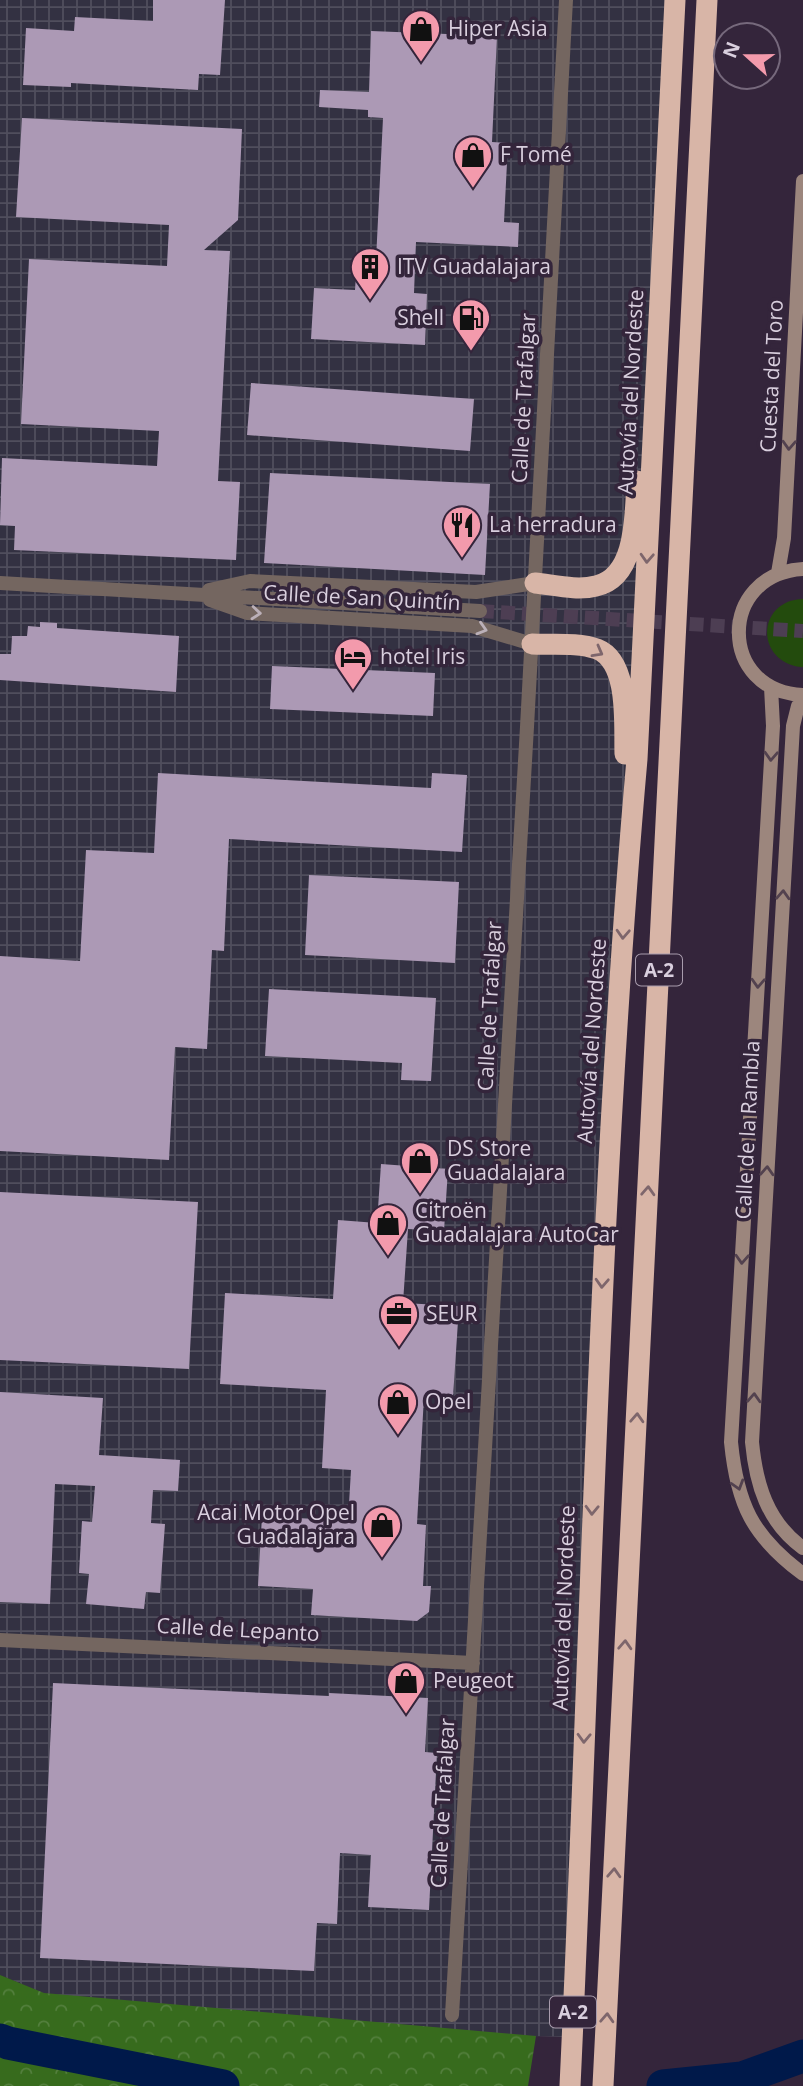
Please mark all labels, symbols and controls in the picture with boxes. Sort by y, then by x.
shop icon: Hiper Asia [400,8,442,63]
place label: Hiper Asia [448,14,548,42]
north arrow [712,21,782,91]
text: N [716,38,746,62]
shop icon: F Tomé [452,134,494,189]
place label: F Tomé [500,140,572,168]
building icon: ITV Guadalajara [349,246,391,301]
place label: ITV Guadalajara [397,252,551,280]
street label: Autovía del Nordeste [611,289,649,495]
fuel station icon: Shell [450,297,492,352]
street label: Cuesta del Toro [753,299,789,453]
place label: Shell [397,303,444,331]
street label: Calle de Trafalgar [505,312,541,484]
one-way arrow [782,440,797,451]
restaurant icon: La herradura [441,504,483,559]
place label: La herradura [489,510,617,538]
one-way arrow [640,552,655,563]
street label: Calle de San Quintín [263,578,461,616]
one-way arrow [250,605,262,620]
one-way arrow [476,621,488,636]
hotel icon: hotel Iris [332,636,374,691]
place label: hotel Iris [380,642,465,670]
one-way arrow [591,644,604,657]
one-way arrow [764,750,779,761]
one-way arrow [775,889,790,900]
street label: Calle de Trafalgar [471,920,507,1092]
one-way arrow [616,928,631,939]
street label: Autovía del Nordeste [570,937,612,1144]
road number: A-2 [636,954,682,986]
one-way arrow [751,977,766,988]
street label: Calle de la Rambla [728,1040,766,1220]
place label: DS Store Guadalajara [447,1134,566,1186]
shop icon: DS Store Guadalajara [399,1140,441,1195]
one-way arrow [759,1165,774,1176]
one-way arrow [641,1185,656,1196]
place label: Citroën Guadalajara AutoCar [415,1196,619,1248]
shop icon: Citroën Guadalajara AutoCar [367,1202,409,1257]
one-way arrow [735,1253,750,1264]
one-way arrow [595,1278,610,1289]
office icon: SEUR [378,1293,420,1348]
place label: SEUR [426,1299,477,1327]
shop icon: Opel [377,1381,419,1436]
place label: Opel [425,1387,471,1415]
one-way arrow [746,1392,761,1403]
one-way arrow [629,1412,644,1423]
one-way arrow [729,1479,744,1491]
place label: Acai Motor Opel Guadalajara [197,1498,355,1550]
shop icon: Acai Motor Opel Guadalajara [361,1504,403,1559]
street label: Autovía del Nordeste [545,1505,581,1711]
one-way arrow [585,1505,600,1516]
street label: Calle de Lepanto [156,1611,320,1647]
one-way arrow [618,1640,633,1651]
shop icon: Peugeot [385,1660,427,1715]
place label: Peugeot [433,1666,514,1694]
street label: Calle de Trafalgar [424,1717,460,1889]
one-way arrow [577,1732,592,1743]
one-way arrow [606,1867,621,1878]
road number: A-2 [550,1996,596,2028]
one-way arrow [599,2012,614,2023]

